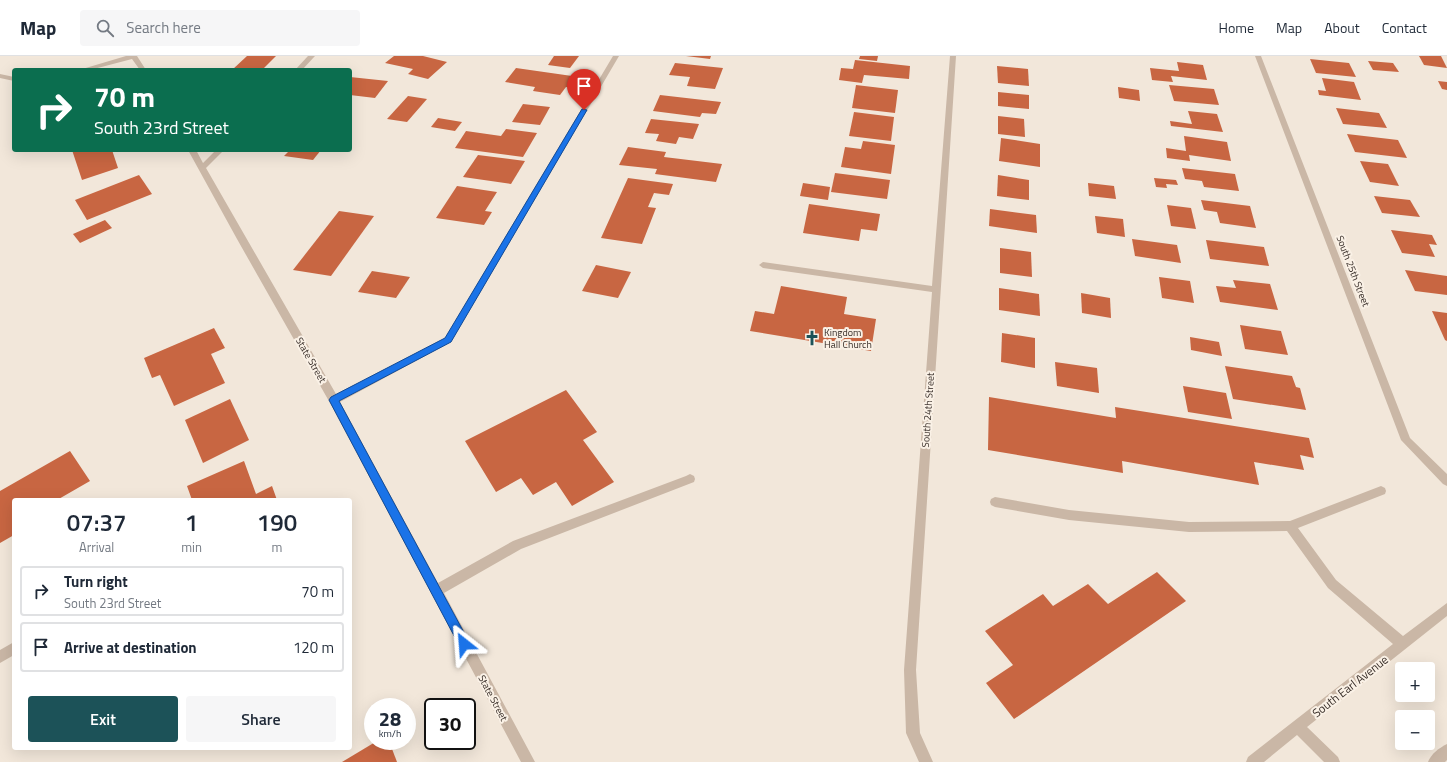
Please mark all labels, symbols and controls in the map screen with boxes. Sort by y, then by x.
search box [80,10,360,46]
text: Map [20,13,56,42]
text: Search here [126,16,201,39]
icon: search [94,17,116,39]
text: Home [1219,17,1254,38]
text: Map [1276,17,1302,38]
text: About [1324,17,1360,38]
text: Contact [1382,17,1427,38]
pin [567,69,601,110]
text: 70 m [94,75,155,118]
icon: arrive [573,75,595,97]
icon: right [28,84,80,136]
text: South 23rd Street [94,114,229,141]
street label: South 25th Street [1333,233,1374,309]
place label: Kingdom Hall Church [824,325,872,352]
church icon: Kingdom Hall Church [803,329,821,347]
street label: State Street [292,334,330,386]
street label: South 24th Street [918,372,938,448]
text: 07:37 [67,504,126,540]
text: 1 [185,504,198,540]
text: 190 [257,504,297,540]
text: Arrival [79,537,114,557]
text: min [181,537,202,557]
text: m [272,537,282,557]
text: Turn right [64,570,128,593]
icon: right [30,580,52,602]
text: 70 m [301,580,334,603]
text: South 23rd Street [64,593,161,613]
position arrow [443,623,485,665]
icon: arrive [30,636,52,658]
text: Arrive at destination [64,636,197,659]
text: 120 m [293,636,334,659]
street label: South Earl Avenue [1308,650,1392,722]
map controls [1395,662,1435,750]
button: + [1395,662,1435,702]
street label: State Street [475,672,512,724]
button: Exit [28,696,178,742]
button: Share [186,696,336,742]
speed limit sign: 30 [424,698,476,750]
text: 28 [379,703,401,734]
button: − [1395,710,1435,750]
text: km/h [379,726,401,741]

